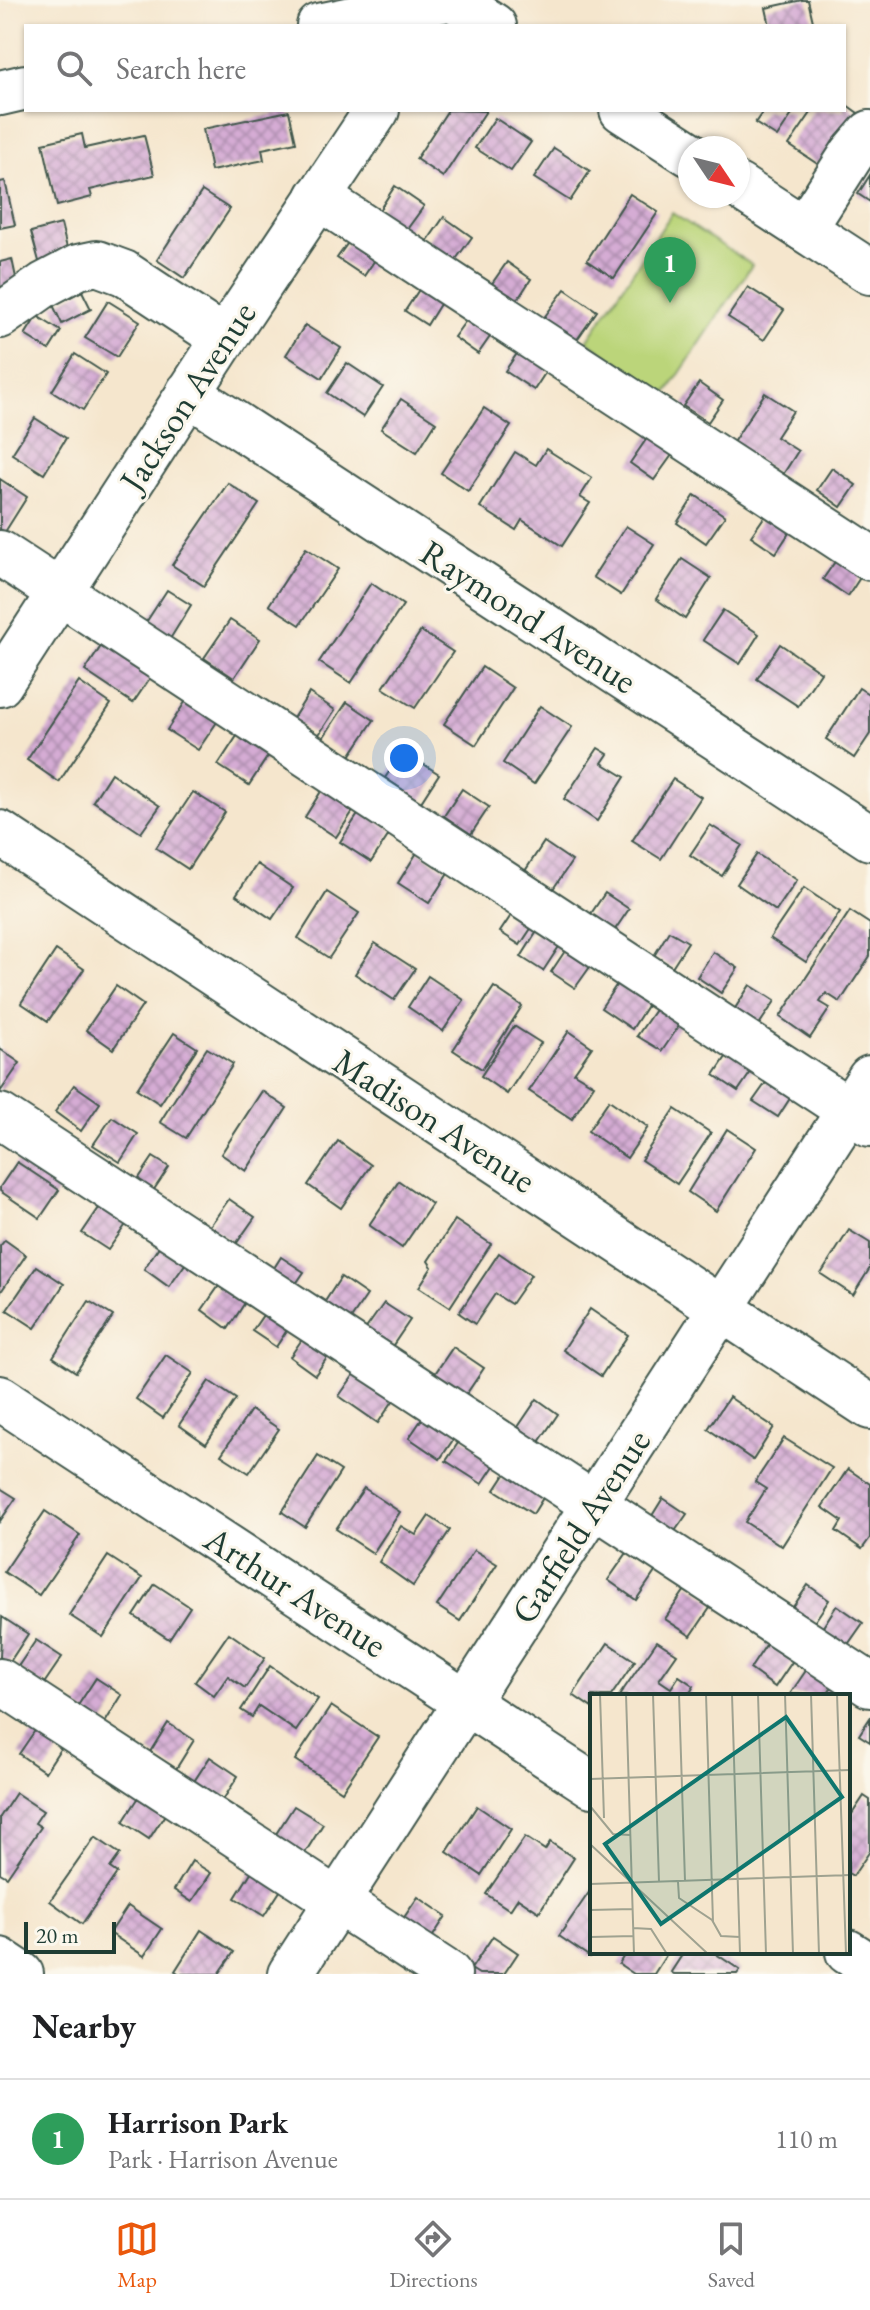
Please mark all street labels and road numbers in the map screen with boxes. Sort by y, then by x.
street label: Jackson Avenue [107,292,266,503]
street label: Raymond Avenue [412,529,646,704]
street label: Madison Avenue [325,1038,545,1203]
street label: Garfield Avenue [500,1420,661,1632]
street label: Arthur Avenue [195,1514,396,1668]

